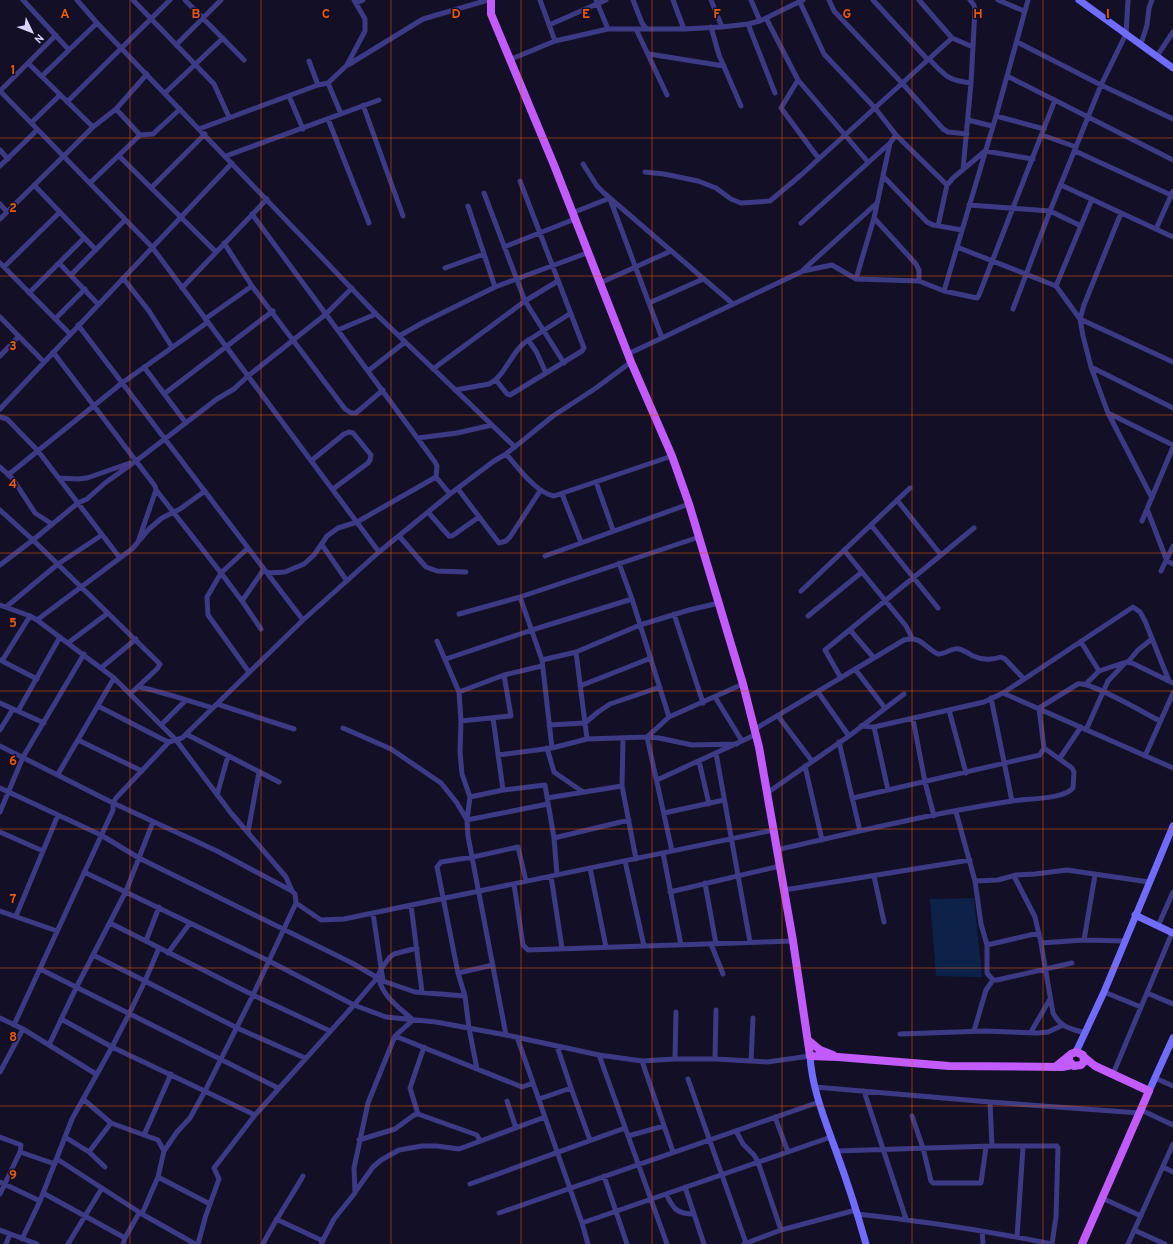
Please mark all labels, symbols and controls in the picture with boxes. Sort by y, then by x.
text: A [60,7,70,23]
text: B [192,7,201,23]
text: C [322,7,330,23]
text: D [451,7,461,23]
text: E [582,7,590,23]
text: F [713,7,721,23]
text: G [843,7,852,23]
text: H [973,7,983,23]
text: I [1106,7,1110,23]
north arrow [12,12,52,52]
text: N [31,30,46,46]
text: 1 [10,63,16,79]
text: 2 [9,201,17,217]
text: 3 [9,339,17,355]
text: 4 [9,477,17,493]
text: 5 [9,616,17,632]
text: 6 [9,754,17,770]
text: 7 [10,892,17,908]
text: 8 [9,1030,17,1046]
text: 9 [9,1168,17,1184]

